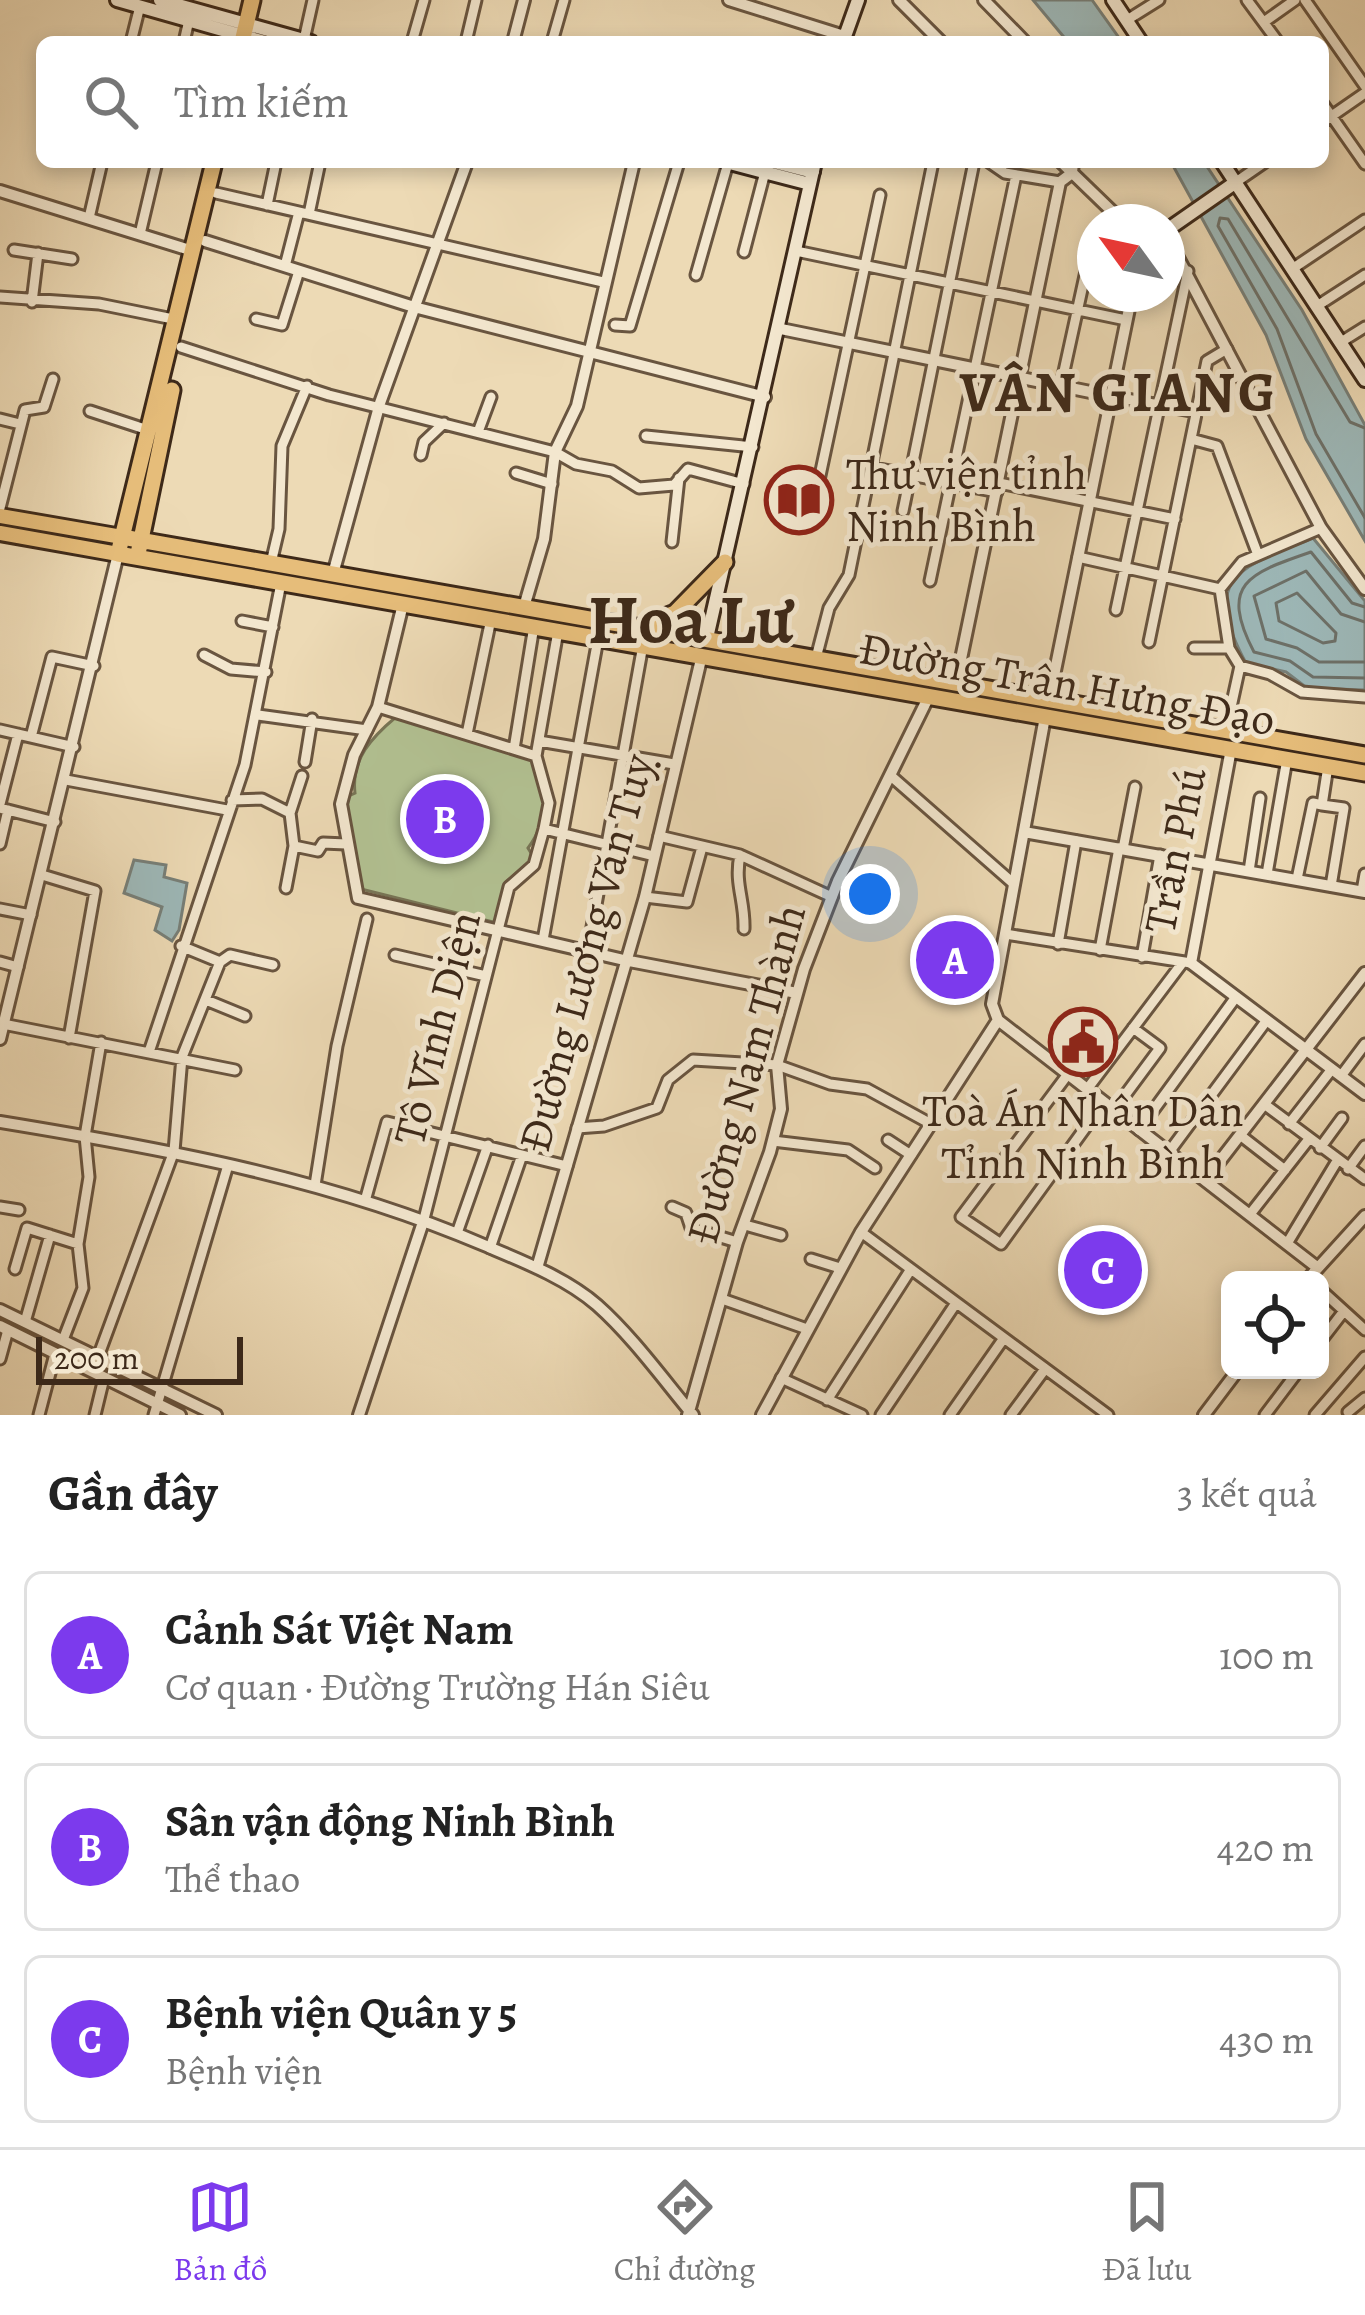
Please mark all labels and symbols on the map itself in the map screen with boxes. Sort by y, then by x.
north arrow [1077,204,1185,312]
district label: VÂN GIANG [959,353,1278,431]
place label: Thư viện tỉnh Ninh Bình [846,443,1087,557]
library icon: Thư viện tỉnh Ninh Bình [764,465,834,535]
district label: Hoa Lư [588,573,794,667]
street label: Đường Trân Hưng Đạo [854,617,1280,751]
street label: Đường Lương Văn Tuỵ [503,746,669,1159]
street label: Trần Phú [1129,761,1222,938]
pin: B [406,774,484,864]
your location [840,864,900,924]
street label: Đường Nam Thành [671,897,821,1251]
street label: Tô Vĩnh Diện [378,905,496,1151]
pin: A [916,915,994,1005]
public building icon: Toà Án Nhân Dân Tỉnh Ninh Bình [1048,1007,1118,1077]
place label: Toà Án Nhân Dân Tỉnh Ninh Bình [922,1080,1244,1194]
pin: C [1064,1225,1142,1315]
scale bar [36,1331,243,1384]

